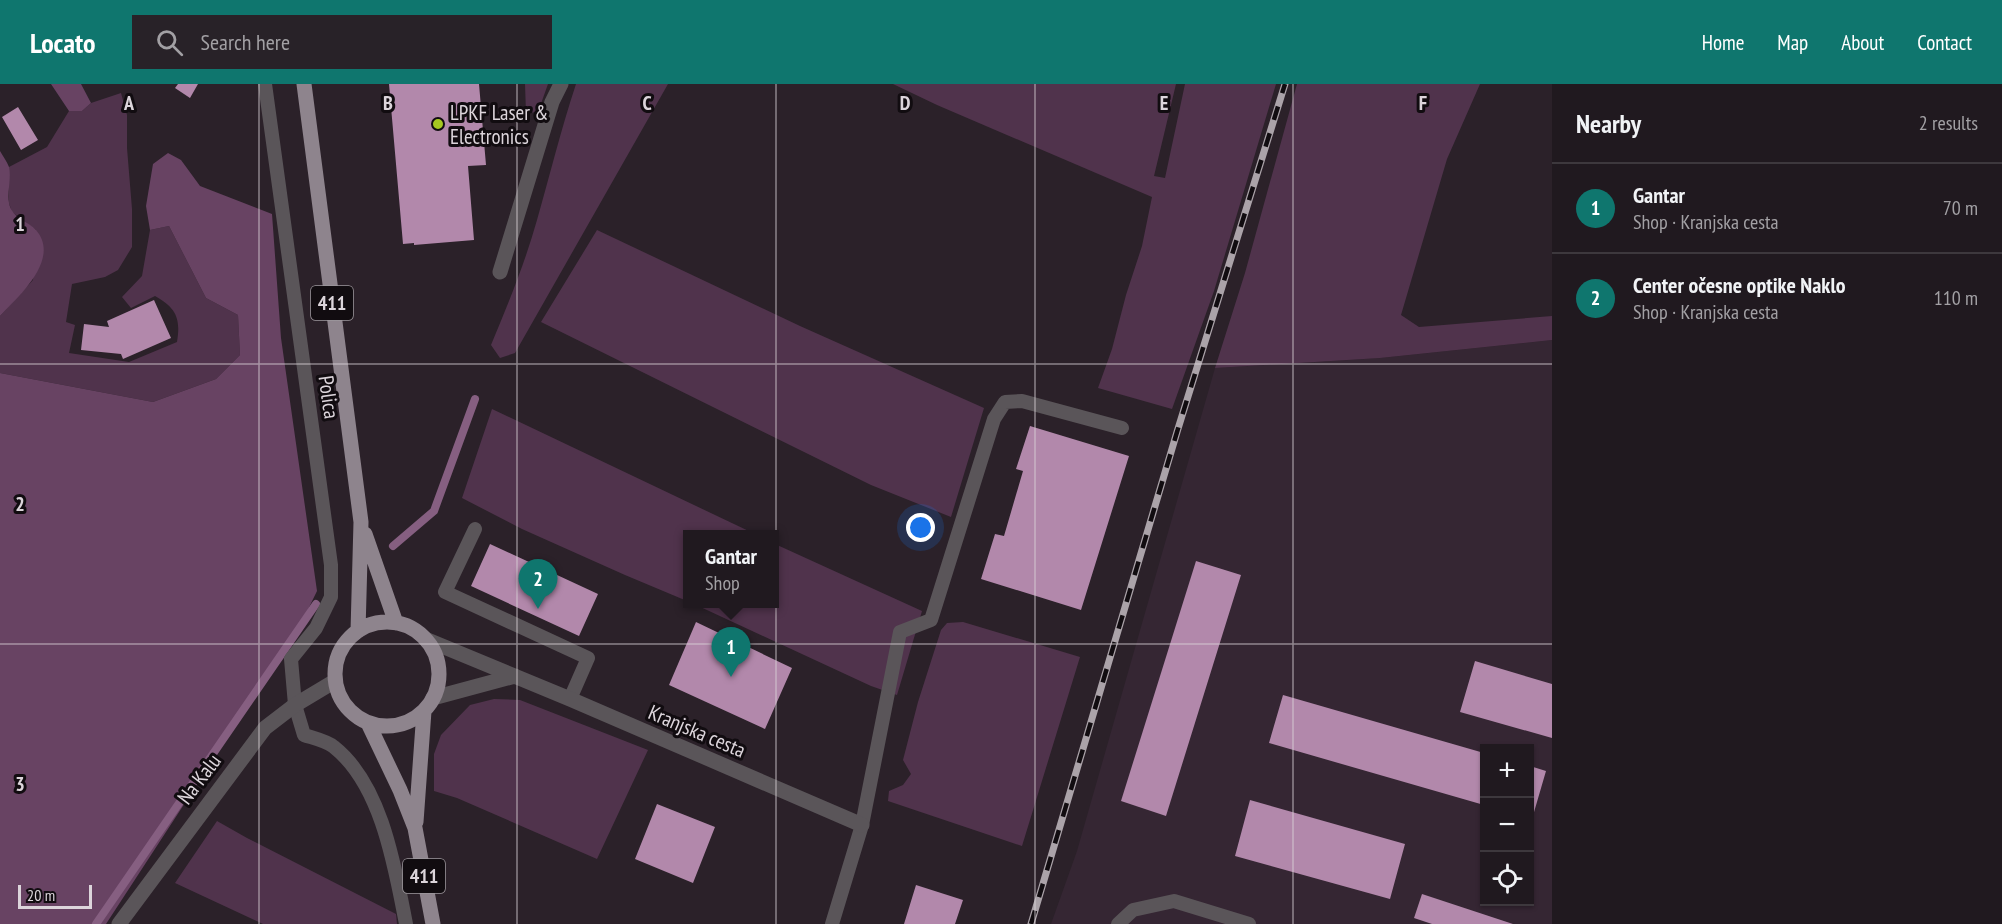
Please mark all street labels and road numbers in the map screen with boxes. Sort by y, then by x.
road number: 411 [311,286,353,320]
street label: Polica [313,374,345,420]
street label: Kranjska cesta [644,698,750,764]
street label: Na Kalu [171,748,227,810]
road number: 411 [403,859,445,893]

